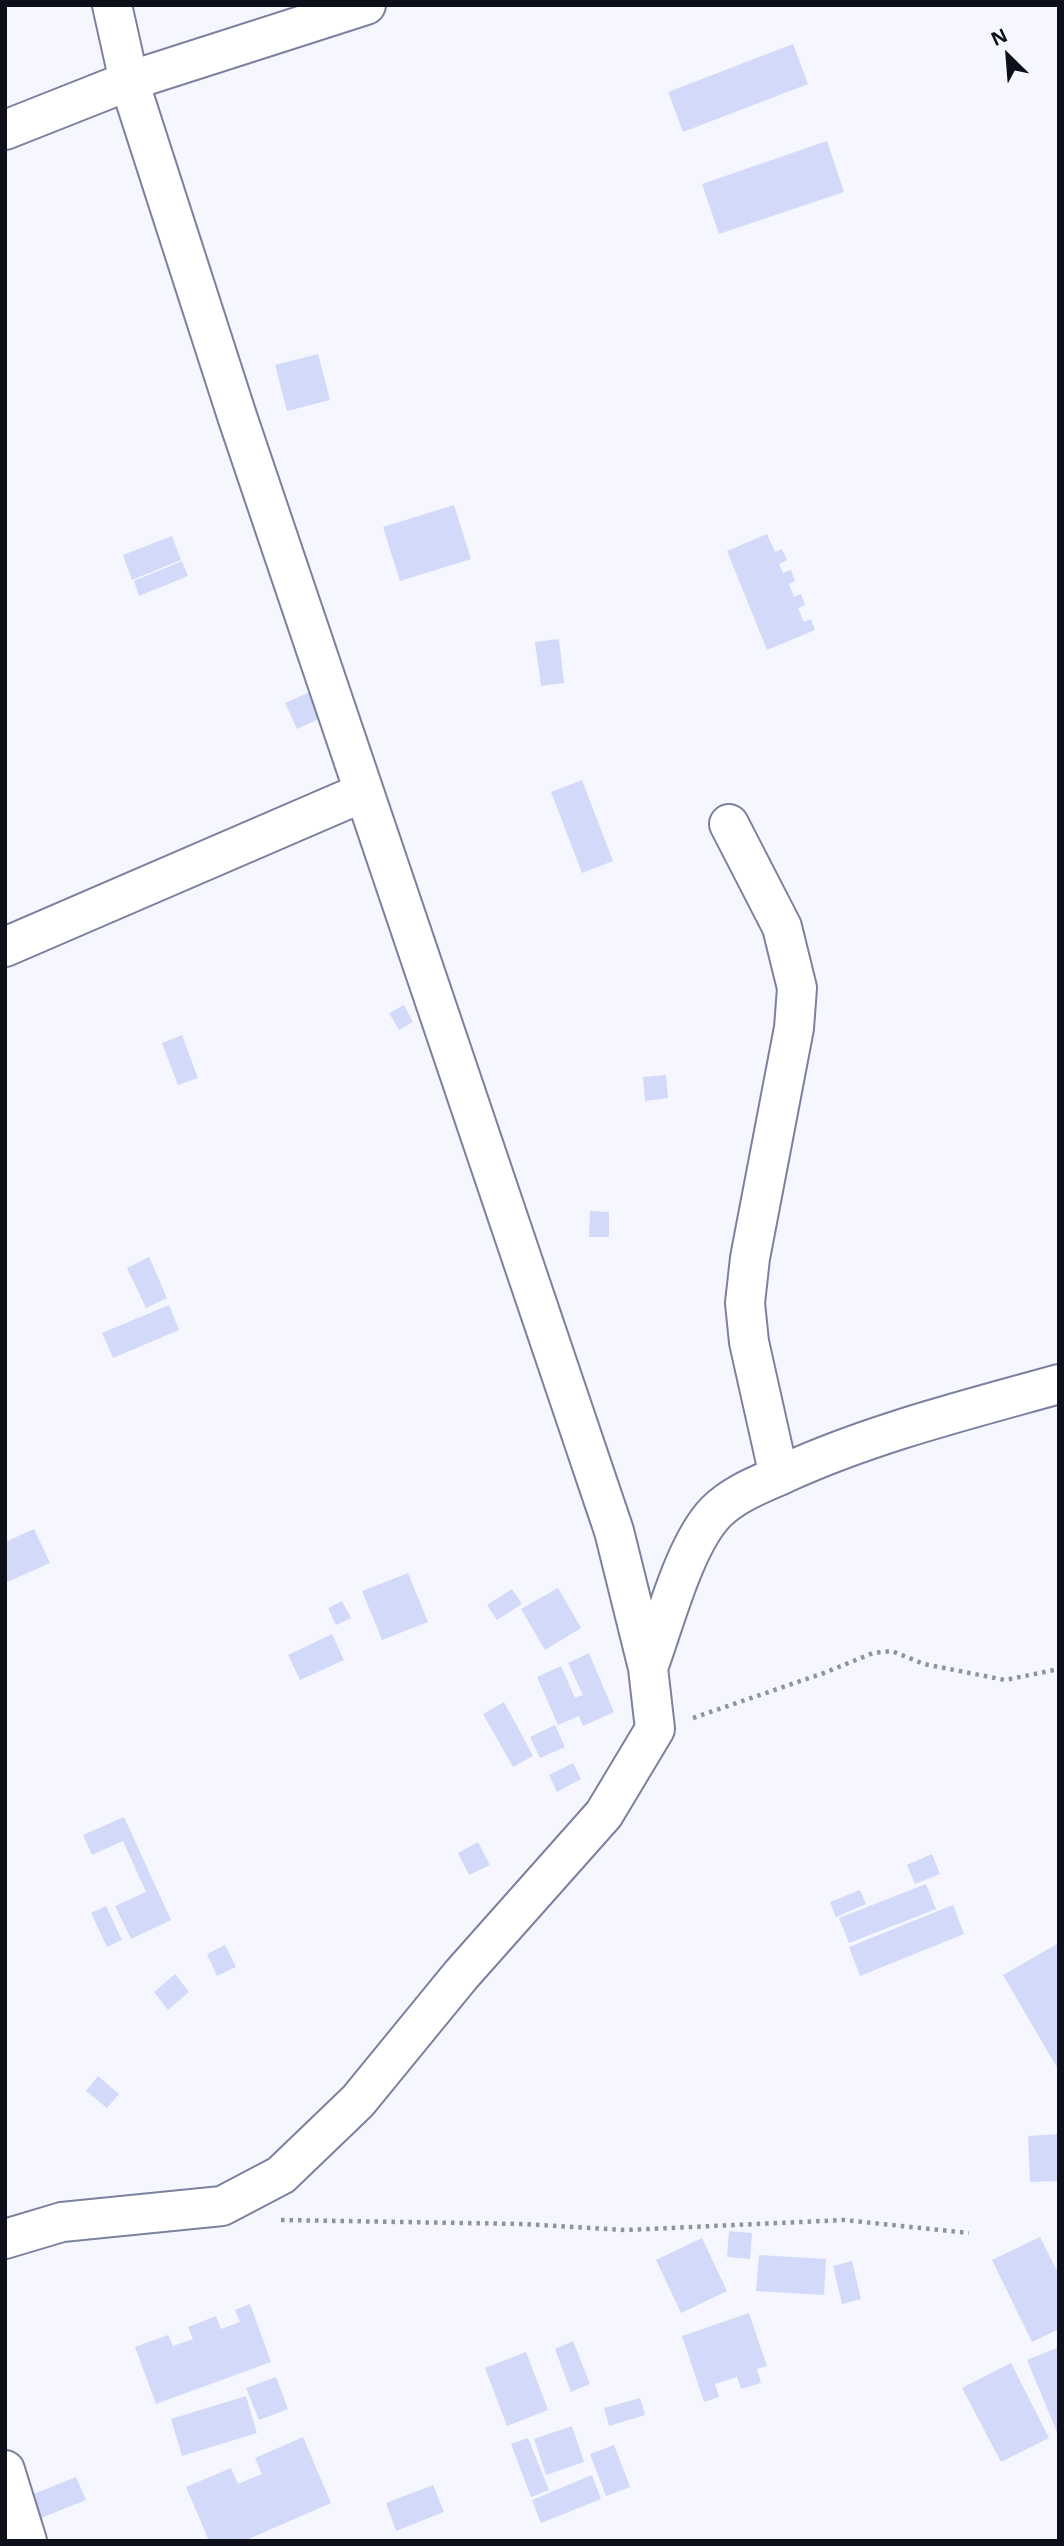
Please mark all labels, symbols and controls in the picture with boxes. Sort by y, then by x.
north arrow [973,21,1043,91]
text: N [987,22,1012,52]

